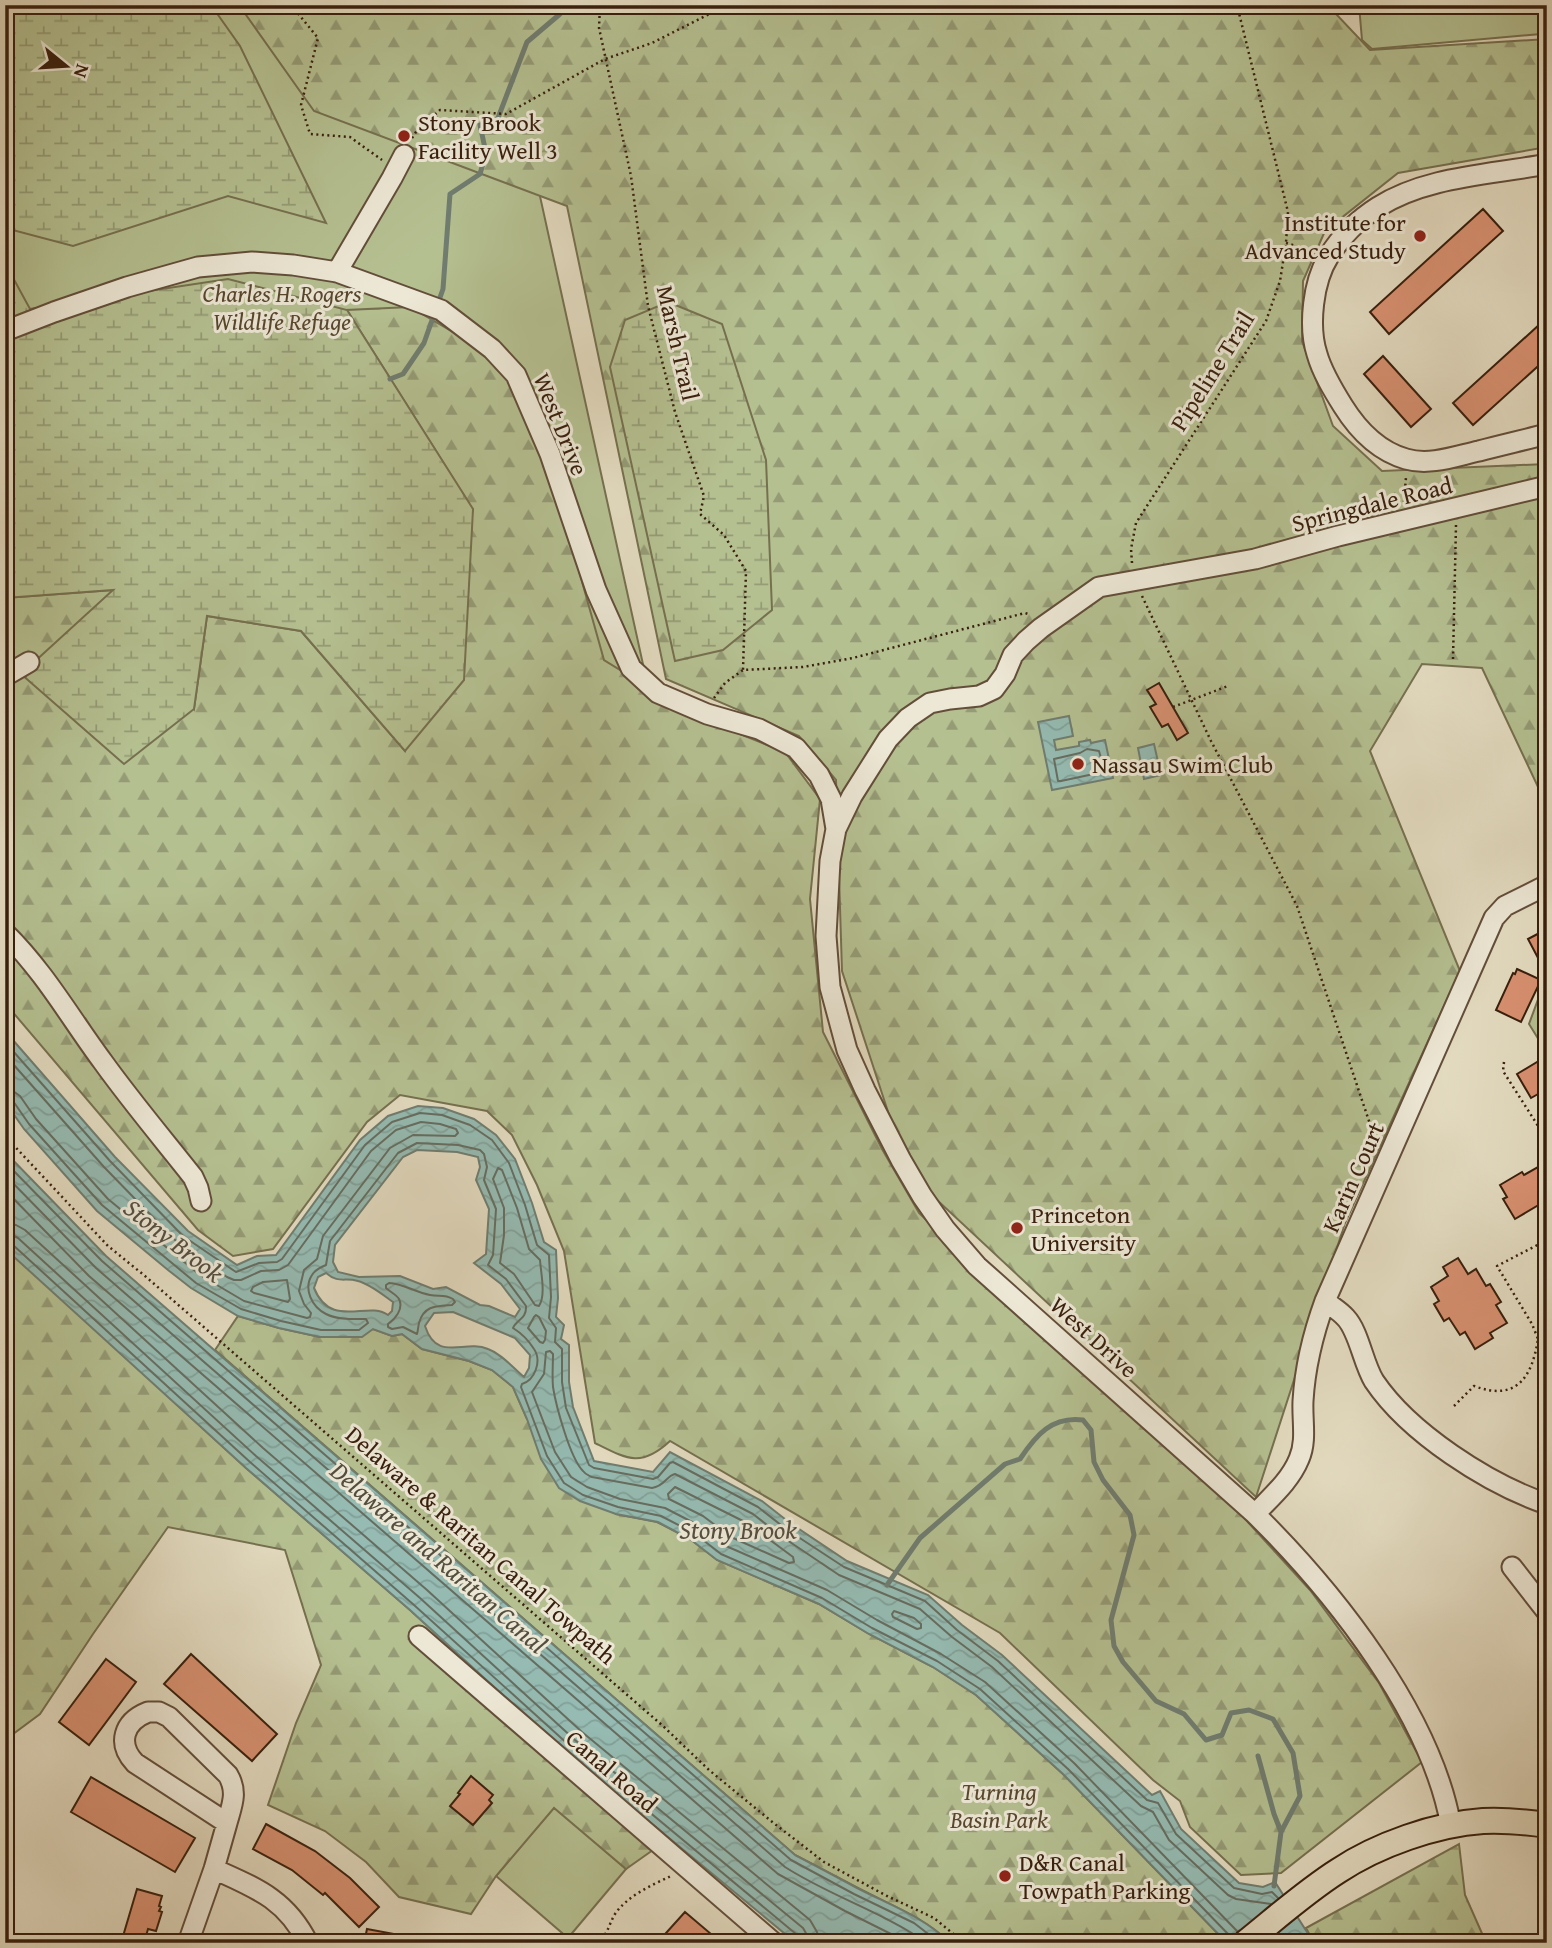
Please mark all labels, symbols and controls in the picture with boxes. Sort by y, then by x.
north arrow [32,32,102,102]
text: N [67,61,97,82]
place label: Stony Brook Facility Well 3 [418,105,558,168]
marker: Stony Brook Facility Well 3 [396,128,412,144]
place label: Institute for Advanced Study [1244,205,1406,268]
marker: Institute for Advanced Study [1412,228,1428,244]
park label: Charles H. Rogers Wildlife Refuge [203,276,362,339]
street label: Marsh Trail [648,282,708,404]
street label: Pipeline Trail [1161,304,1263,438]
street label: West Drive [525,367,597,481]
street label: Springdale Road [1288,467,1456,541]
place label: Nassau Swim Club [1092,747,1273,782]
marker: Nassau Swim Club [1070,756,1086,772]
street label: Karin Court [1313,1116,1393,1238]
water label: Stony Brook [116,1188,233,1292]
place label: Princeton University [1031,1197,1136,1260]
marker: Princeton University [1009,1220,1025,1236]
street label: West Drive [1042,1288,1146,1386]
street label: Delaware & Raritan Canal Towpath [338,1417,624,1673]
water label: Delaware and Raritan Canal [321,1451,556,1662]
water label: Stony Brook [679,1510,797,1549]
street label: Canal Road [558,1721,666,1821]
park label: Turning Basin Park [949,1774,1048,1837]
place label: D&R Canal Towpath Parking [1019,1845,1191,1908]
marker: D&R Canal Towpath Parking [997,1868,1013,1884]

